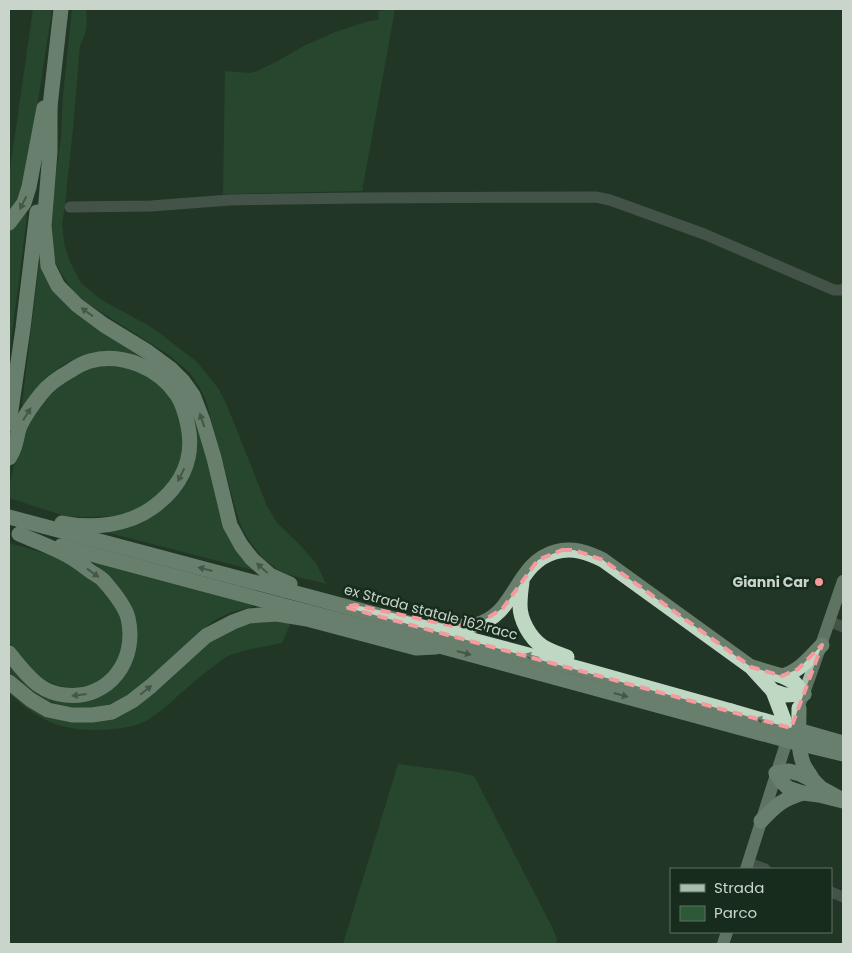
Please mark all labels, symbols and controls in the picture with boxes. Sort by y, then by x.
one-way arrow [19,196,27,210]
one-way arrow [81,307,94,318]
one-way arrow [23,407,32,420]
one-way arrow [198,413,206,428]
one-way arrow [177,468,185,483]
one-way arrow [257,562,269,574]
one-way arrow [197,565,212,573]
one-way arrow [86,568,100,578]
place label: Gianni Car [733,572,809,592]
marker: Gianni Car [813,576,825,588]
street label: ex Strada statale 162 racc [342,579,520,645]
one-way arrow [456,649,471,657]
one-way arrow [525,652,540,660]
one-way arrow [139,684,152,695]
one-way arrow [71,691,87,699]
one-way arrow [613,692,628,700]
one-way arrow [755,715,770,723]
legend [670,868,832,933]
text: Strada [714,877,764,898]
text: Parco [714,902,757,923]

